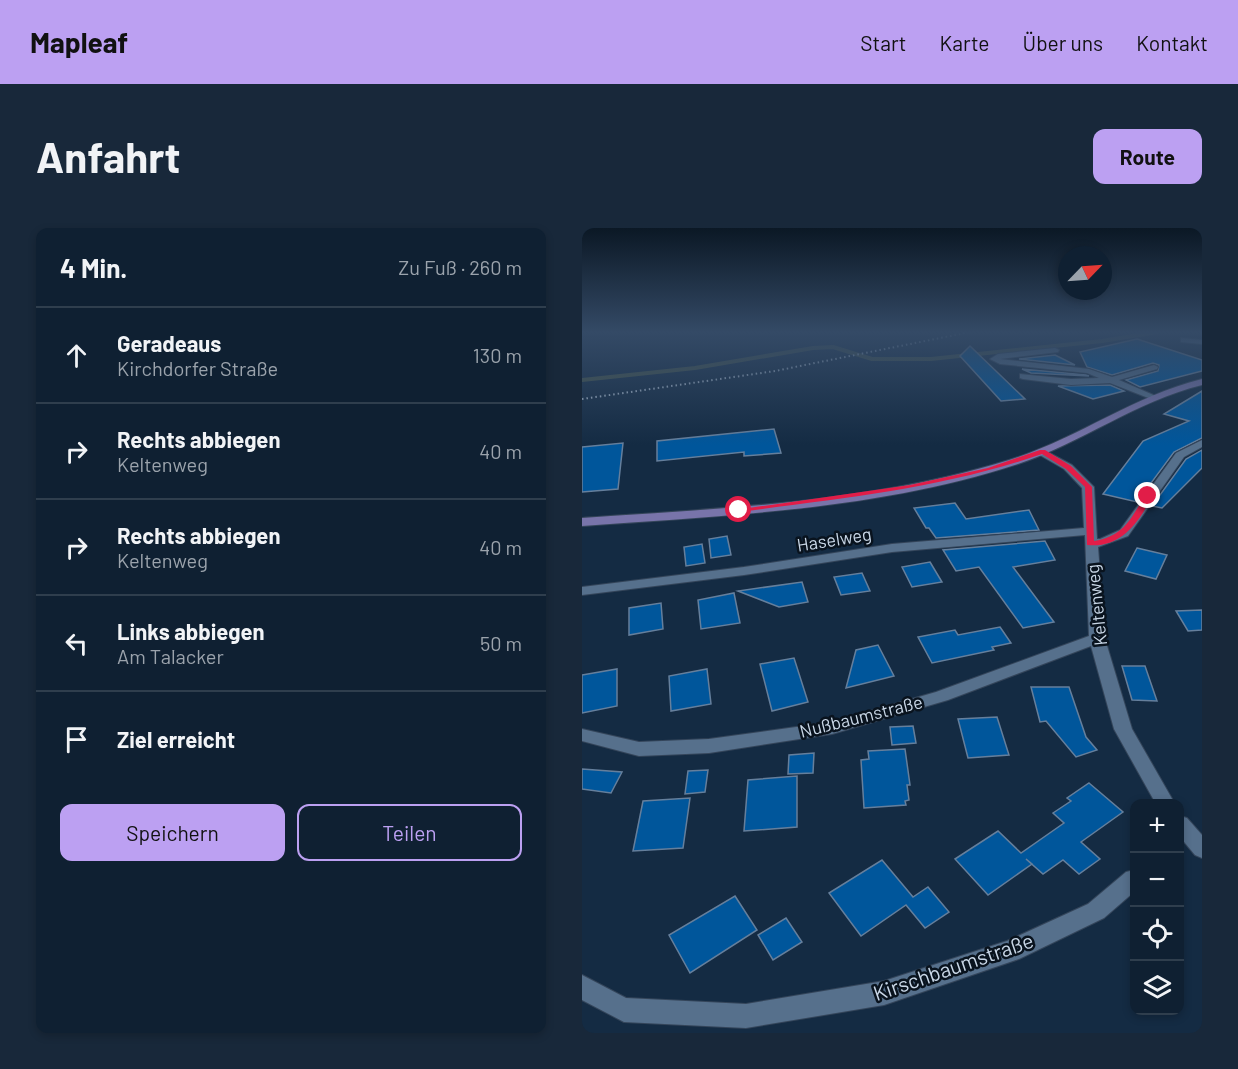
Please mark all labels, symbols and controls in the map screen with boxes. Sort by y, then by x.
text: Mapleaf [30,25,128,59]
text: Start [860,30,907,55]
text: Karte [940,30,990,55]
text: Über uns [1023,30,1103,55]
text: Kontakt [1136,30,1208,55]
button: Route [1093,129,1202,184]
text: Anfahrt [36,131,181,181]
north arrow [1058,246,1112,300]
text: 4 Min. [60,252,127,283]
text: Zu Fuß · 260 m [398,255,522,279]
text: Geradeaus [117,330,221,356]
icon: ahead [60,339,93,372]
text: 130 m [473,343,522,367]
text: Kirchdorfer Straße [117,356,278,380]
text: Rechts abbiegen [117,426,280,452]
icon: right [60,435,93,468]
text: 40 m [479,439,522,463]
text: Keltenweg [117,452,208,476]
route end [1134,482,1160,508]
route start [725,496,751,522]
text: Rechts abbiegen [117,522,280,548]
street label: Haselweg [795,522,873,556]
icon: right [60,531,93,564]
text: 40 m [479,535,522,559]
text: Keltenweg [117,548,208,572]
street label: Keltenweg [1081,563,1111,647]
text: Links abbiegen [117,618,265,644]
icon: left [60,627,93,660]
text: 50 m [480,631,522,655]
text: Am Talacker [117,644,224,668]
street label: Nußbaumstraße [797,690,925,742]
icon: arrive [60,723,93,756]
text: Ziel erreicht [117,726,235,752]
map controls [1130,799,1184,1015]
button: + [1130,799,1184,853]
button: Speichern [60,804,285,861]
button: Teilen [297,804,522,861]
button: − [1130,853,1184,907]
button: locate [1130,907,1184,961]
street label: Kirschbaumstraße [870,927,1036,1005]
button: layers [1130,961,1184,1015]

